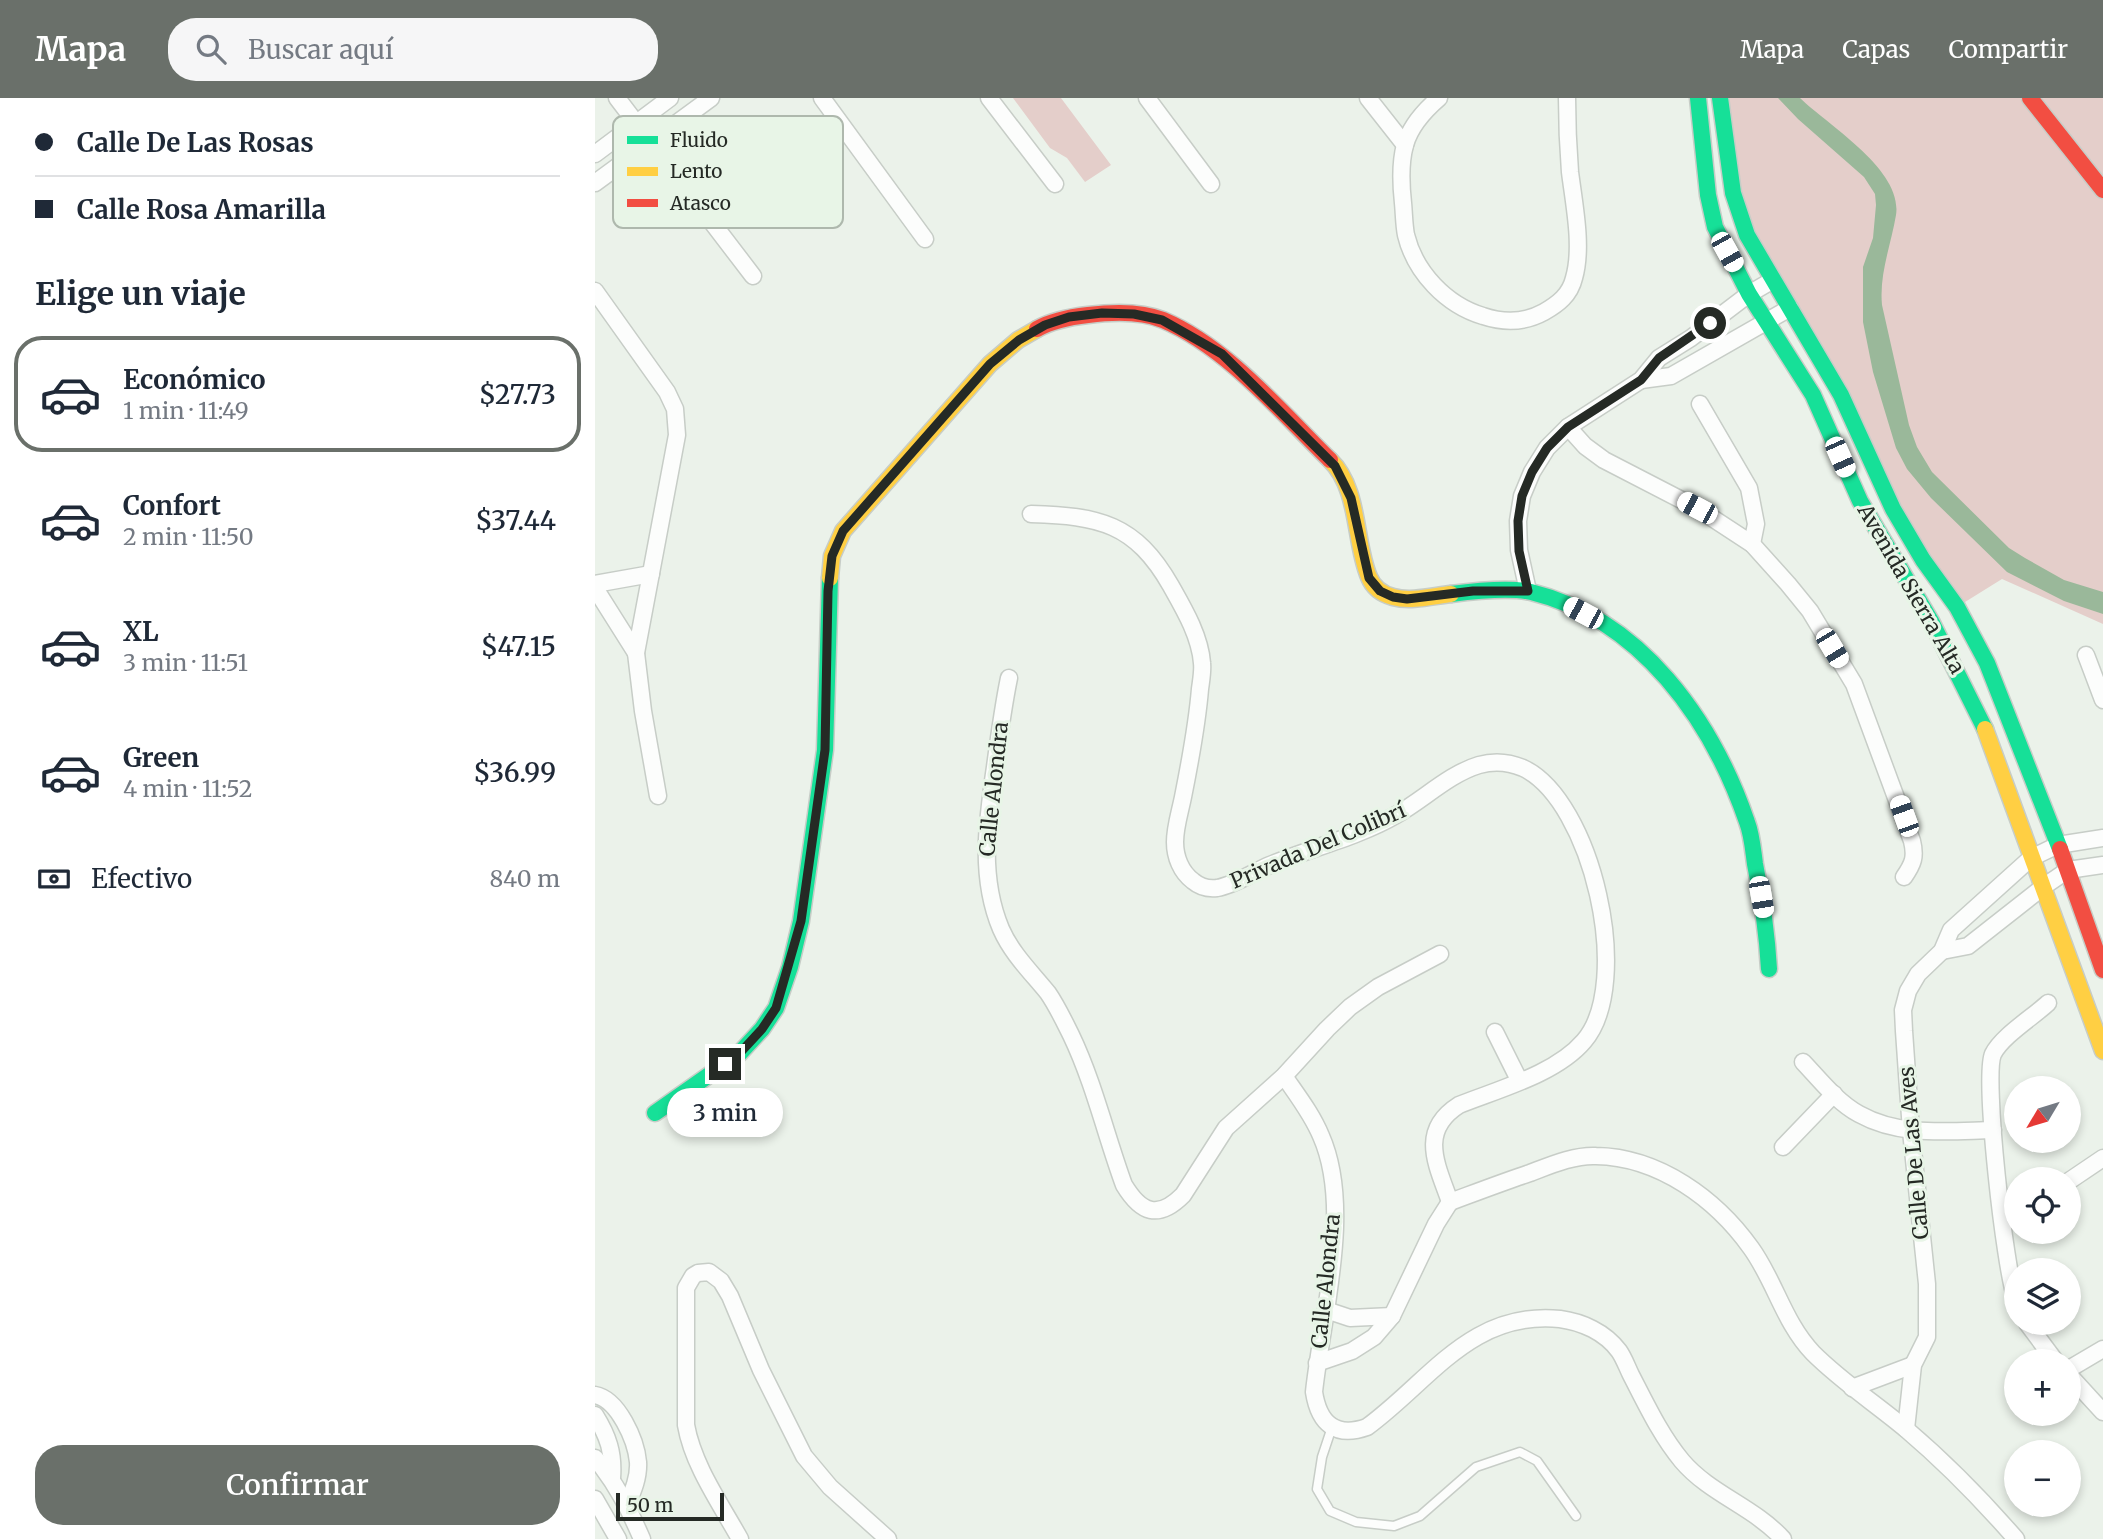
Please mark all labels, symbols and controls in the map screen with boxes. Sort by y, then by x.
search box [168,18,658,81]
text: Mapa [35,29,126,70]
icon: search [192,30,230,68]
text: Buscar aquí [248,33,393,66]
text: Mapa [1740,34,1804,65]
text: Capas [1842,34,1910,65]
text: Compartir [1948,34,2068,65]
legend [613,116,843,228]
text: Calle De Las Rosas [77,126,314,159]
text: Fluido [670,128,728,152]
text: Lento [670,159,722,183]
text: Atasco [669,191,731,215]
text: Calle Rosa Amarilla [77,193,326,226]
car [1708,229,1747,275]
text: Elige un viaje [35,274,246,314]
route start [1694,307,1726,339]
icon: car [39,363,102,426]
text: Económico [123,363,266,396]
text: $27.73 [479,378,556,411]
text: 1 min · 11:49 [123,396,249,425]
car [1822,434,1859,480]
icon: car [39,489,102,552]
text: Confort [123,489,221,522]
car [1674,489,1721,527]
street label: Avenida Sierra Alta [1851,498,1971,679]
text: $37.44 [475,504,556,537]
text: 2 min · 11:50 [123,522,254,551]
car [1560,594,1607,632]
icon: car [39,615,102,678]
text: XL [123,615,159,648]
car [1813,625,1852,671]
text: $47.15 [481,630,556,663]
text: 3 min · 11:51 [123,648,248,677]
street label: Calle Alondra [973,720,1014,858]
icon: car [39,741,102,804]
text: Green [123,741,199,774]
text: $36.99 [473,756,556,789]
text: 4 min · 11:52 [123,774,252,803]
car [1887,793,1922,839]
street label: Privada Del Colibrí [1226,796,1411,895]
icon: cash [35,860,73,898]
text: Efectivo [91,862,192,895]
text: 840 m [489,864,560,893]
car [1748,874,1775,920]
route end [709,1048,741,1080]
street label: Calle De Las Aves [1892,1066,1935,1241]
north arrow [2004,1076,2081,1153]
map controls [2004,1076,2081,1517]
callout: 3 min [667,1088,783,1138]
text: 3 min [693,1098,757,1127]
button: locate [2004,1167,2081,1244]
street label: Calle Alondra [1305,1212,1346,1350]
button: layers [2004,1258,2081,1335]
button: + [2004,1349,2081,1426]
button: − [2004,1440,2081,1517]
button: Confirmar [35,1445,560,1525]
scale bar [616,1490,725,1522]
text: 50 m [627,1493,673,1517]

